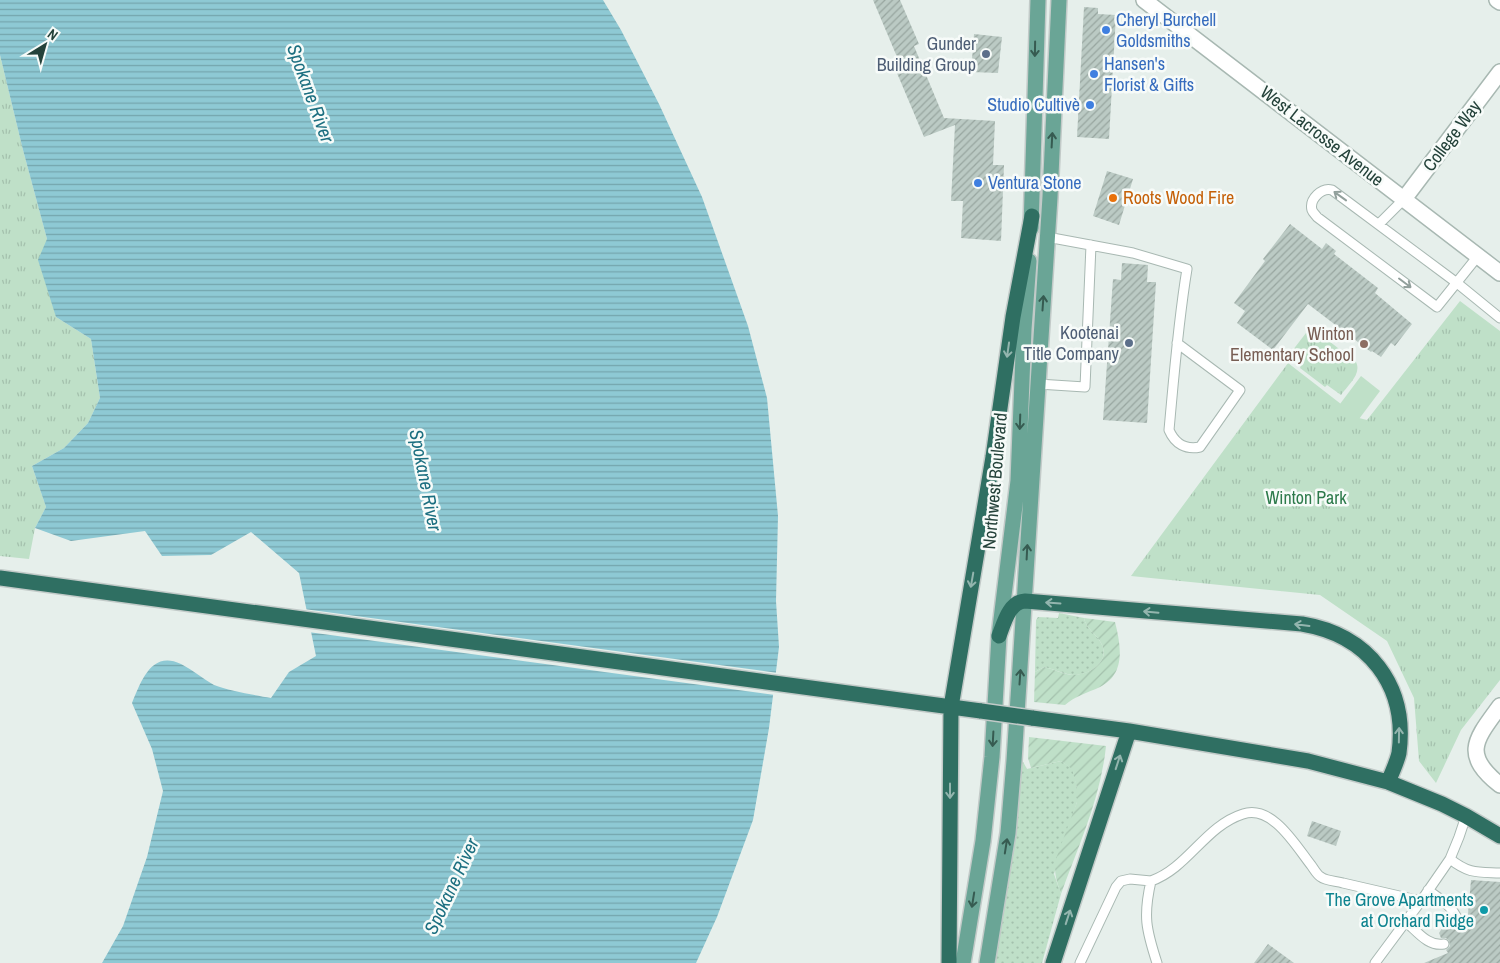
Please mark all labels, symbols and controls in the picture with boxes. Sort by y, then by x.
place label: Cheryl Burchell Goldsmiths [1116,7,1216,53]
north arrow [20,20,70,70]
marker: Cheryl Burchell Goldsmiths [1100,24,1112,36]
text: N [44,25,62,44]
place label: Gunder Building Group [877,31,976,77]
water label: Spokane River [281,40,341,147]
one-way arrow [1030,40,1040,56]
marker: Gunder Building Group [980,48,992,60]
place label: Hansen's Florist & Gifts [1104,51,1194,97]
marker: Hansen's Florist & Gifts [1088,68,1100,80]
street label: West Lacrosse Avenue [1255,79,1389,192]
place label: Studio Cultivè [987,92,1080,117]
street label: College Way [1417,94,1487,176]
marker: Studio Cultivè [1084,99,1096,111]
one-way arrow [1048,133,1057,149]
place label: Ventura Stone [988,170,1082,195]
marker: Ventura Stone [972,177,984,189]
place label: Roots Wood Fire [1123,185,1234,210]
one-way arrow [1334,190,1347,201]
marker: Roots Wood Fire [1107,192,1119,204]
one-way arrow [1398,278,1412,288]
one-way arrow [1038,295,1048,311]
place label: Kootenai Title Company [1023,320,1120,366]
place label: Winton Elementary School [1230,321,1354,367]
marker: Kootenai Title Company [1123,337,1135,349]
marker: Winton Elementary School [1358,338,1370,350]
one-way arrow [1003,342,1013,358]
street label: Northwest Boulevard [976,412,1013,550]
one-way arrow [1015,414,1025,430]
water label: Spokane River [403,427,449,534]
park label: Winton Park [1265,485,1347,510]
one-way arrow [1023,544,1032,560]
one-way arrow [966,572,976,588]
one-way arrow [1045,598,1061,608]
one-way arrow [1144,607,1160,616]
one-way arrow [1295,620,1311,630]
one-way arrow [1015,669,1024,685]
one-way arrow [1394,727,1404,744]
one-way arrow [989,730,998,746]
one-way arrow [1114,755,1124,771]
one-way arrow [945,782,955,798]
water label: Spokane River [417,833,485,938]
one-way arrow [1001,838,1011,854]
place label: The Grove Apartments at Orchard Ridge [1326,887,1474,933]
one-way arrow [968,891,978,907]
marker: The Grove Apartments at Orchard Ridge [1478,904,1490,916]
one-way arrow [1064,909,1073,925]

